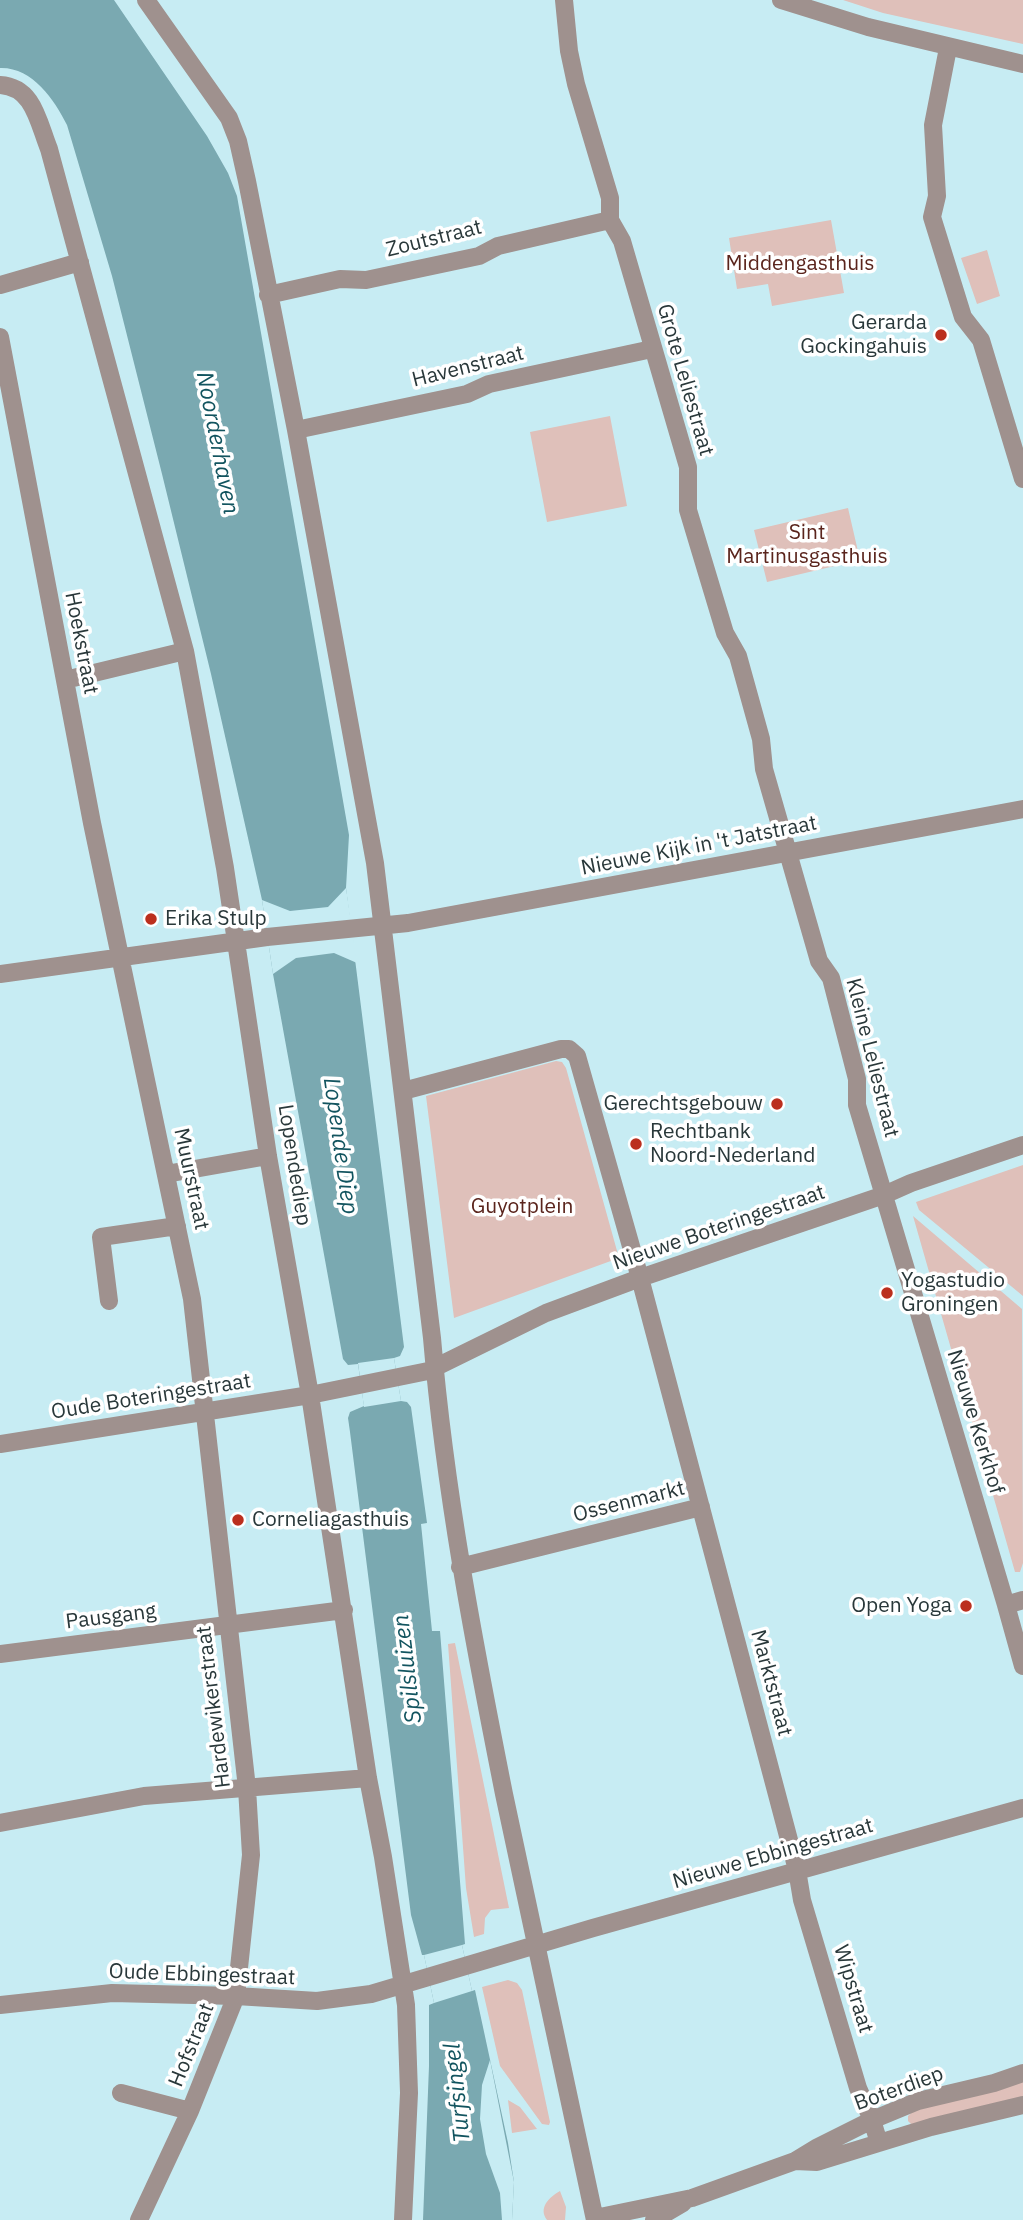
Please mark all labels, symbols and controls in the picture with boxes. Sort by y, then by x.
street label: Zoutstraat [383,215,485,263]
park label: Middengasthuis [725,251,875,277]
street label: Grote Leliestraat [651,301,719,459]
place label: Gerarda Gockingahuis [800,310,927,360]
marker: Gerarda Gockingahuis [933,327,949,343]
street label: Havenstraat [409,341,527,393]
water label: Noorderhaven [190,369,244,517]
park label: Sint Martinusgasthuis [726,520,888,570]
street label: Hoekstraat [59,590,103,696]
street label: Nieuwe Kijk in 't Jatstraat [579,811,819,881]
place label: Erika Stulp [165,906,267,932]
marker: Erika Stulp [143,911,159,927]
street label: Kleine Leliestraat [840,976,904,1140]
water label: Lopende Diep [317,1076,363,1216]
place label: Gerechtsgebouw [603,1091,763,1117]
marker: Gerechtsgebouw [769,1096,785,1112]
street label: Lopendediep [272,1103,316,1227]
place label: Rechtbank Noord-Nederland [650,1119,815,1169]
street label: Muurstraat [168,1126,214,1232]
marker: Rechtbank Noord-Nederland [628,1136,644,1152]
street label: Nieuwe Boteringestraat [610,1180,828,1276]
park label: Guyotplein [471,1194,573,1220]
place label: Yogastudio Groningen [901,1268,1005,1318]
marker: Yogastudio Groningen [879,1285,895,1301]
street label: Nieuwe Kerkhof [941,1347,1009,1497]
street label: Oude Boteringestraat [49,1369,253,1425]
street label: Ossenmarkt [571,1476,687,1528]
place label: Corneliagasthuis [252,1507,409,1533]
marker: Corneliagasthuis [230,1512,246,1528]
place label: Open Yoga [851,1593,952,1619]
marker: Open Yoga [958,1598,974,1614]
street label: Pausgang [64,1599,158,1635]
water label: Spilsluizen [388,1613,428,1725]
street label: Hardewikerstraat [192,1624,236,1790]
street label: Marktstraat [745,1627,797,1739]
street label: Nieuwe Ebbingestraat [670,1813,876,1895]
street label: Wipstraat [828,1942,878,2036]
street label: Oude Ebbingestraat [108,1959,296,1991]
street label: Hofstraat [164,1999,220,2091]
water label: Turfsingel [439,2042,477,2144]
street label: Boterdiep [851,2061,947,2117]

